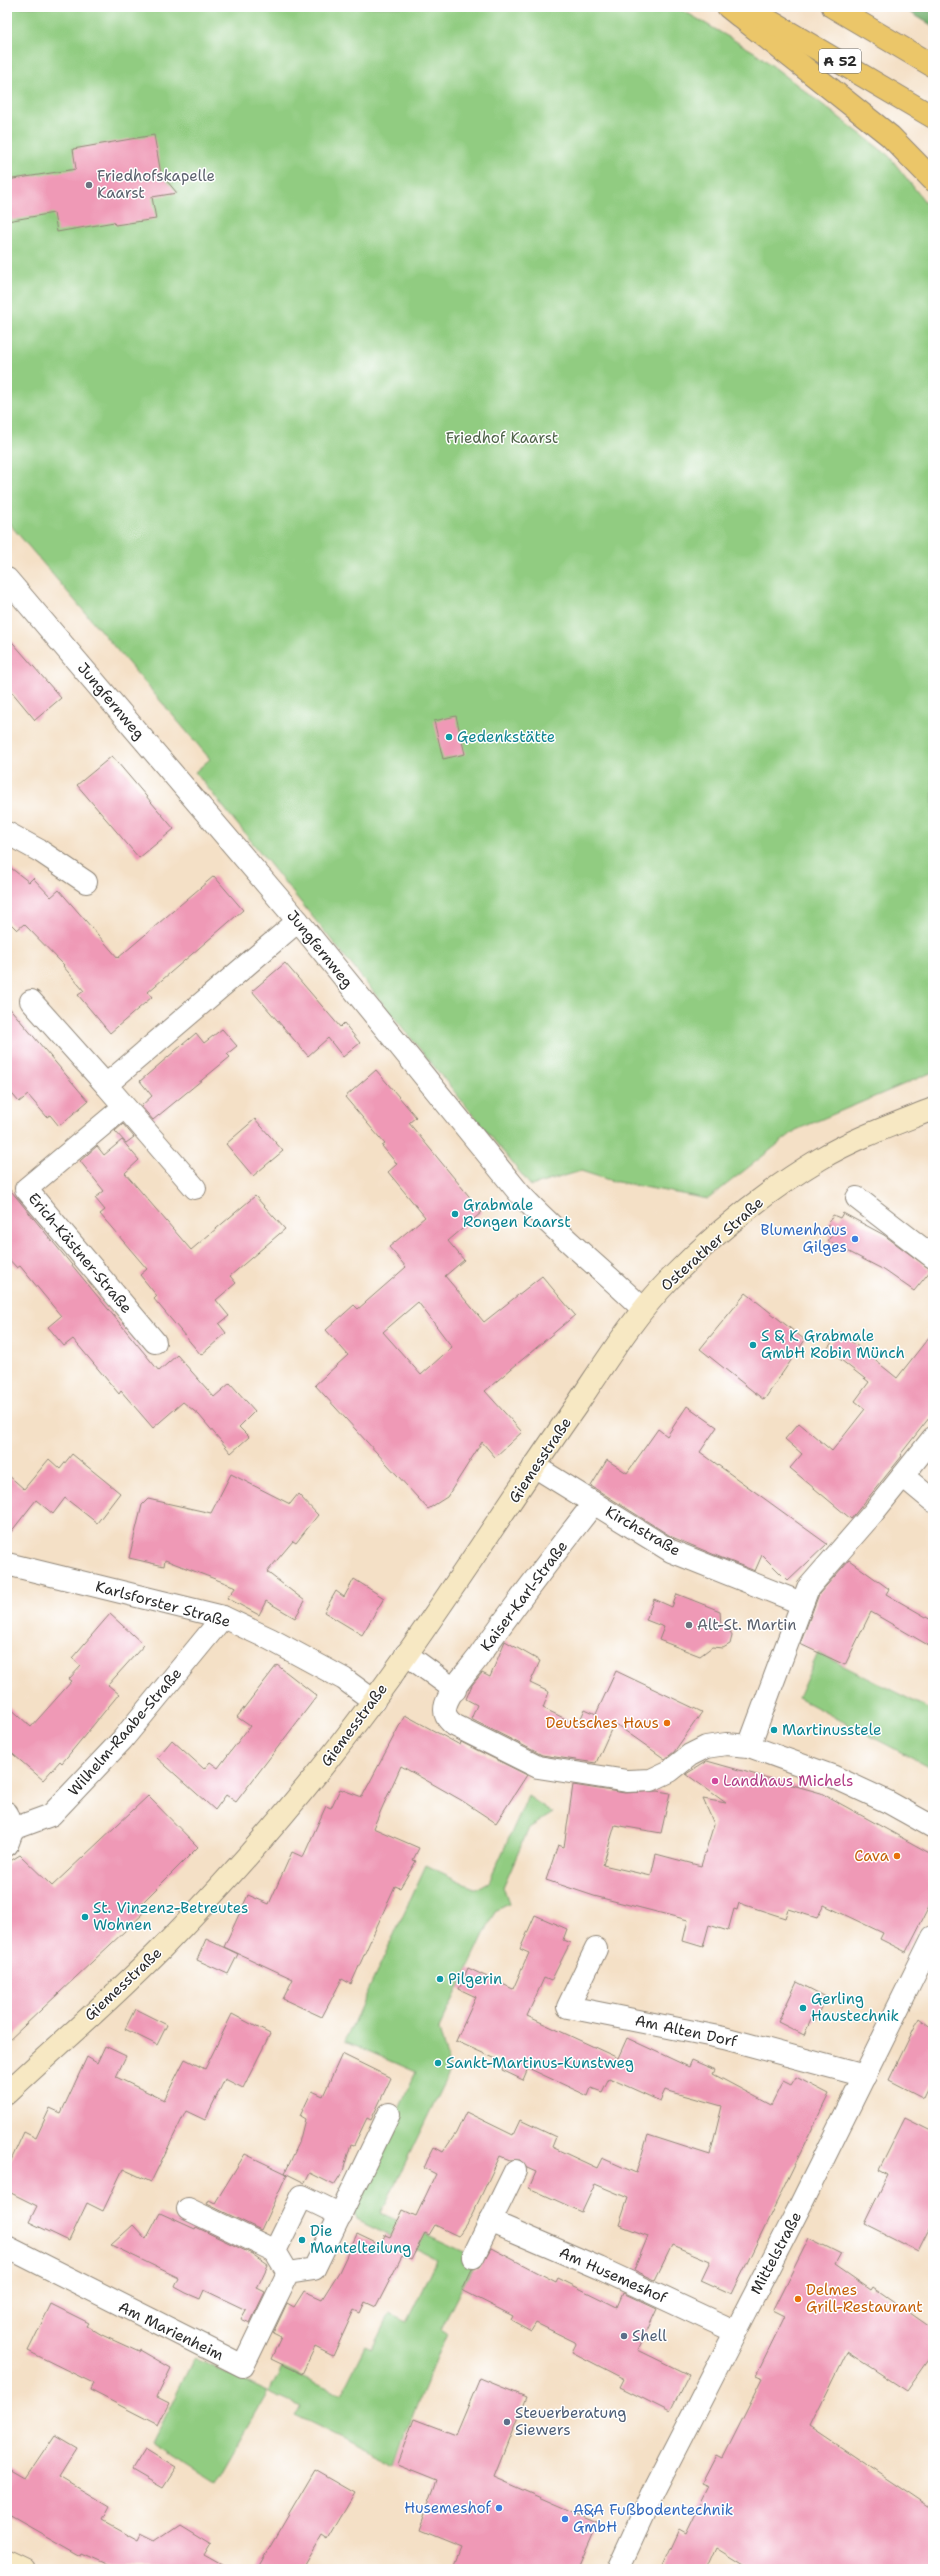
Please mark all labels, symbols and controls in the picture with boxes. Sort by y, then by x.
road number: A 52 [819,49,861,73]
place label: Friedhofskapelle Kaarst [97,166,215,203]
marker: Friedhofskapelle Kaarst [84,180,94,190]
park label: Friedhof Kaarst [446,428,558,448]
street label: Jungfernweg [73,658,149,744]
place label: Gedenkstätte [457,727,555,747]
marker: Gedenkstätte [444,732,454,742]
street label: Jungfernweg [282,906,358,992]
street label: Erich-Kästner-Straße [24,1189,136,1317]
street label: Osterather Straße [656,1193,768,1295]
place label: Grabmale Rongen Kaarst [463,1195,571,1232]
marker: Grabmale Rongen Kaarst [450,1209,460,1219]
place label: Blumenhaus Gilges [760,1220,847,1257]
marker: Blumenhaus Gilges [850,1234,860,1244]
place label: S & K Grabmale GmbH Robin Münch [761,1326,905,1363]
marker: S & K Grabmale GmbH Robin Münch [748,1340,758,1350]
street label: Giemesstraße [504,1413,576,1507]
street label: Kirchstraße [602,1501,684,1561]
street label: Kaiser-Karl-Straße [476,1537,572,1655]
street label: Karlsforster Straße [93,1576,233,1632]
place label: Alt-St. Martin [697,1615,796,1635]
marker: Alt-St. Martin [684,1620,694,1630]
street label: Wilhelm-Raabe-Straße [64,1664,186,1800]
street label: Giemesstraße [316,1679,392,1771]
place label: Deutsches Haus [546,1713,659,1733]
marker: Deutsches Haus [662,1718,672,1728]
place label: Martinusstele [782,1720,882,1740]
marker: Martinusstele [769,1725,779,1735]
place label: Landhaus Michels [723,1771,854,1791]
marker: Landhaus Michels [710,1776,720,1786]
place label: Cava [854,1846,890,1866]
marker: Cava [892,1851,902,1861]
place label: St. Vinzenz-Betreutes Wohnen [93,1898,249,1935]
marker: St. Vinzenz-Betreutes Wohnen [80,1912,90,1922]
street label: Giemesstraße [80,1943,166,2025]
place label: Pilgerin [448,1969,502,1989]
marker: Pilgerin [435,1974,445,1984]
place label: Gerling Haustechnik [811,1989,899,2026]
marker: Gerling Haustechnik [798,2003,808,2013]
street label: Am Alten Dorf [633,2010,739,2052]
place label: Sankt-Martinus-Kunstweg [446,2053,634,2073]
marker: Sankt-Martinus-Kunstweg [433,2058,443,2068]
street label: Mittelstraße [746,2208,806,2298]
place label: Die Mantelteilung [310,2221,411,2258]
marker: Die Mantelteilung [297,2235,307,2245]
street label: Am Husemeshof [556,2242,670,2308]
place label: Delmes Grill-Restaurant [806,2280,923,2317]
marker: Delmes Grill-Restaurant [793,2294,803,2304]
street label: Am Marienheim [115,2297,227,2365]
place label: Shell [632,2326,667,2346]
marker: Shell [619,2331,629,2341]
place label: Steuerberatung Siewers [515,2403,626,2440]
marker: Steuerberatung Siewers [502,2417,512,2427]
place label: Husemeshof [404,2498,492,2518]
place label: A&A Fußbodentechnik GmbH [573,2500,733,2537]
marker: Husemeshof [494,2503,504,2513]
marker: A&A Fußbodentechnik GmbH [560,2514,570,2524]

